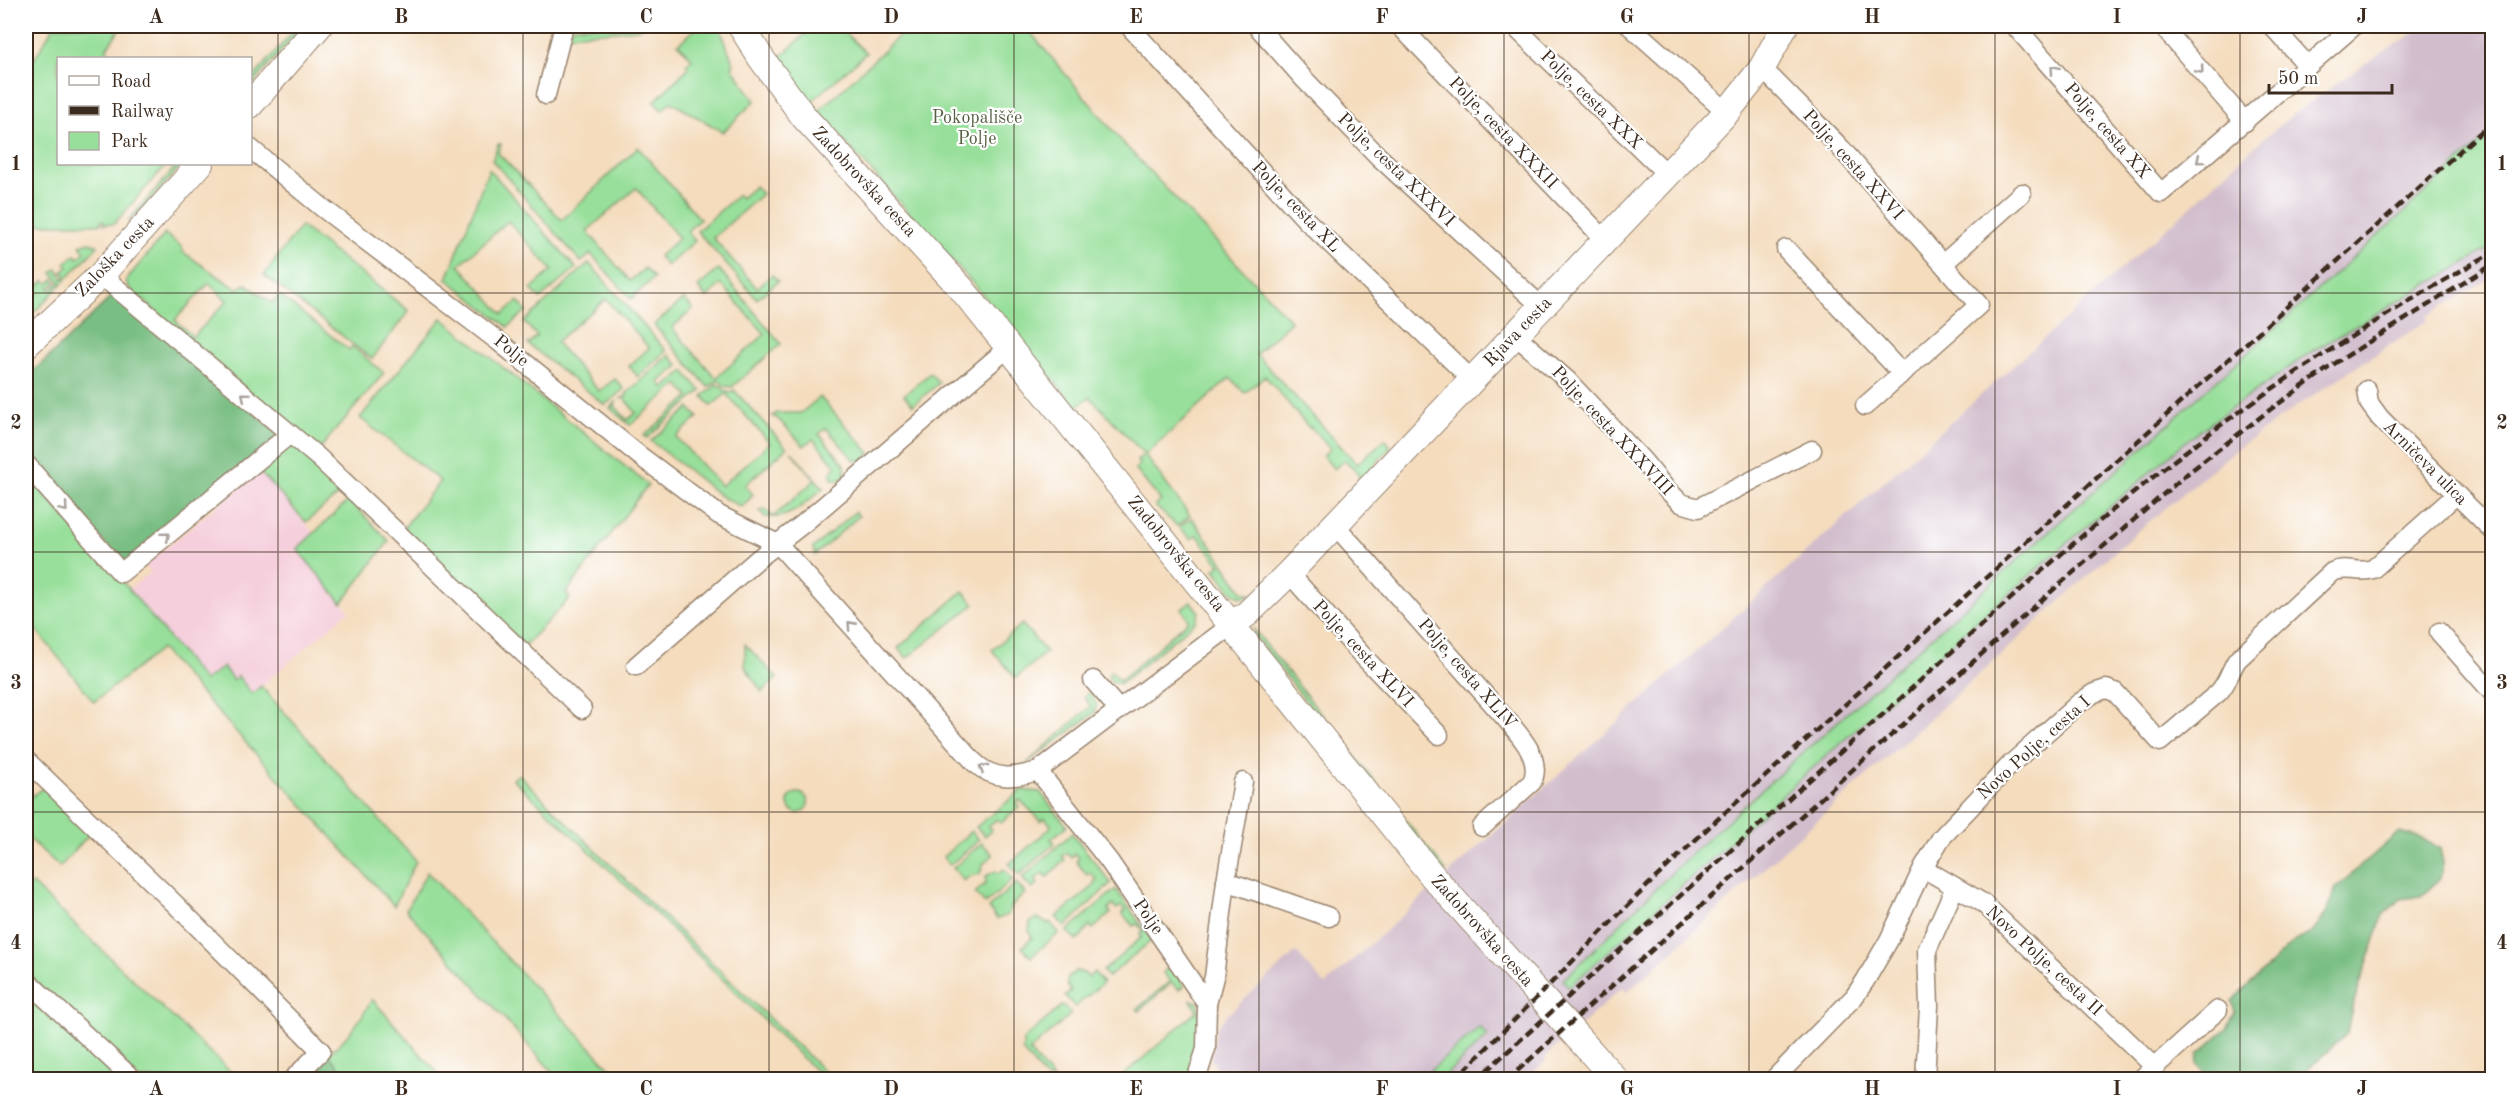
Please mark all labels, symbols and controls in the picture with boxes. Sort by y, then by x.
text: A [148,8,164,28]
text: B [394,8,408,28]
text: C [639,8,653,28]
text: D [883,8,899,28]
text: E [1129,8,1143,28]
text: F [1375,8,1389,28]
text: G [1620,8,1634,28]
text: H [1864,8,1880,28]
text: I [2113,8,2121,28]
text: J [2357,8,2368,28]
street label: Polje, cesta XXX [1537,47,1646,153]
legend [57,57,252,165]
scale bar [2269,57,2392,95]
one-way arrow [2193,63,2204,74]
one-way arrow [2050,65,2061,75]
text: 50 m [2278,70,2318,88]
text: Road [111,73,151,91]
street label: Polje, cesta XXXII [1445,73,1561,193]
street label: Polje, cesta XX [2061,80,2154,183]
text: Railway [111,103,174,121]
street label: Polje, cesta XXVI [1799,106,1907,224]
park label: Pokopališče Polje [932,109,1022,148]
street label: Polje, cesta XXXVI [1334,110,1458,230]
street label: Zadobrovška cesta [808,123,920,241]
text: Park [111,133,148,151]
one-way arrow [2196,153,2207,164]
text: 1 [10,155,22,175]
text: 1 [2496,155,2508,175]
street label: Polje, cesta XL [1248,158,1344,256]
street label: Zaloška cesta [72,213,158,301]
street label: Rjava cesta [1481,294,1555,370]
street label: Polje [490,332,532,370]
street label: Polje, cesta XXXVIII [1548,363,1676,499]
one-way arrow [241,392,252,403]
text: 2 [10,414,22,434]
text: 2 [2496,414,2508,434]
street label: Arničeva ulica [2379,417,2471,509]
street label: Zadobrovška cesta [1124,493,1228,616]
one-way arrow [57,501,68,512]
one-way arrow [159,532,170,543]
street label: Polje, cesta XLVI [1309,597,1417,711]
street label: Polje, cesta XLIV [1414,615,1520,733]
one-way arrow [847,621,858,632]
text: 3 [10,674,22,694]
text: 3 [2496,674,2508,694]
street label: Novo Polje, cesta I [1974,693,2094,803]
one-way arrow [978,765,989,776]
street label: Zadobrovška cesta [1427,872,1537,990]
street label: Polje [1129,896,1167,938]
street label: Novo Polje, cesta II [1982,903,2106,1019]
text: 4 [10,934,22,954]
text: 4 [2496,934,2508,954]
text: A [148,1080,164,1100]
text: B [394,1080,408,1100]
text: C [639,1080,653,1100]
text: D [883,1080,899,1100]
text: E [1129,1080,1143,1100]
text: F [1375,1080,1389,1100]
text: G [1620,1080,1634,1100]
text: H [1864,1080,1880,1100]
text: I [2113,1080,2121,1100]
text: J [2357,1080,2368,1100]

